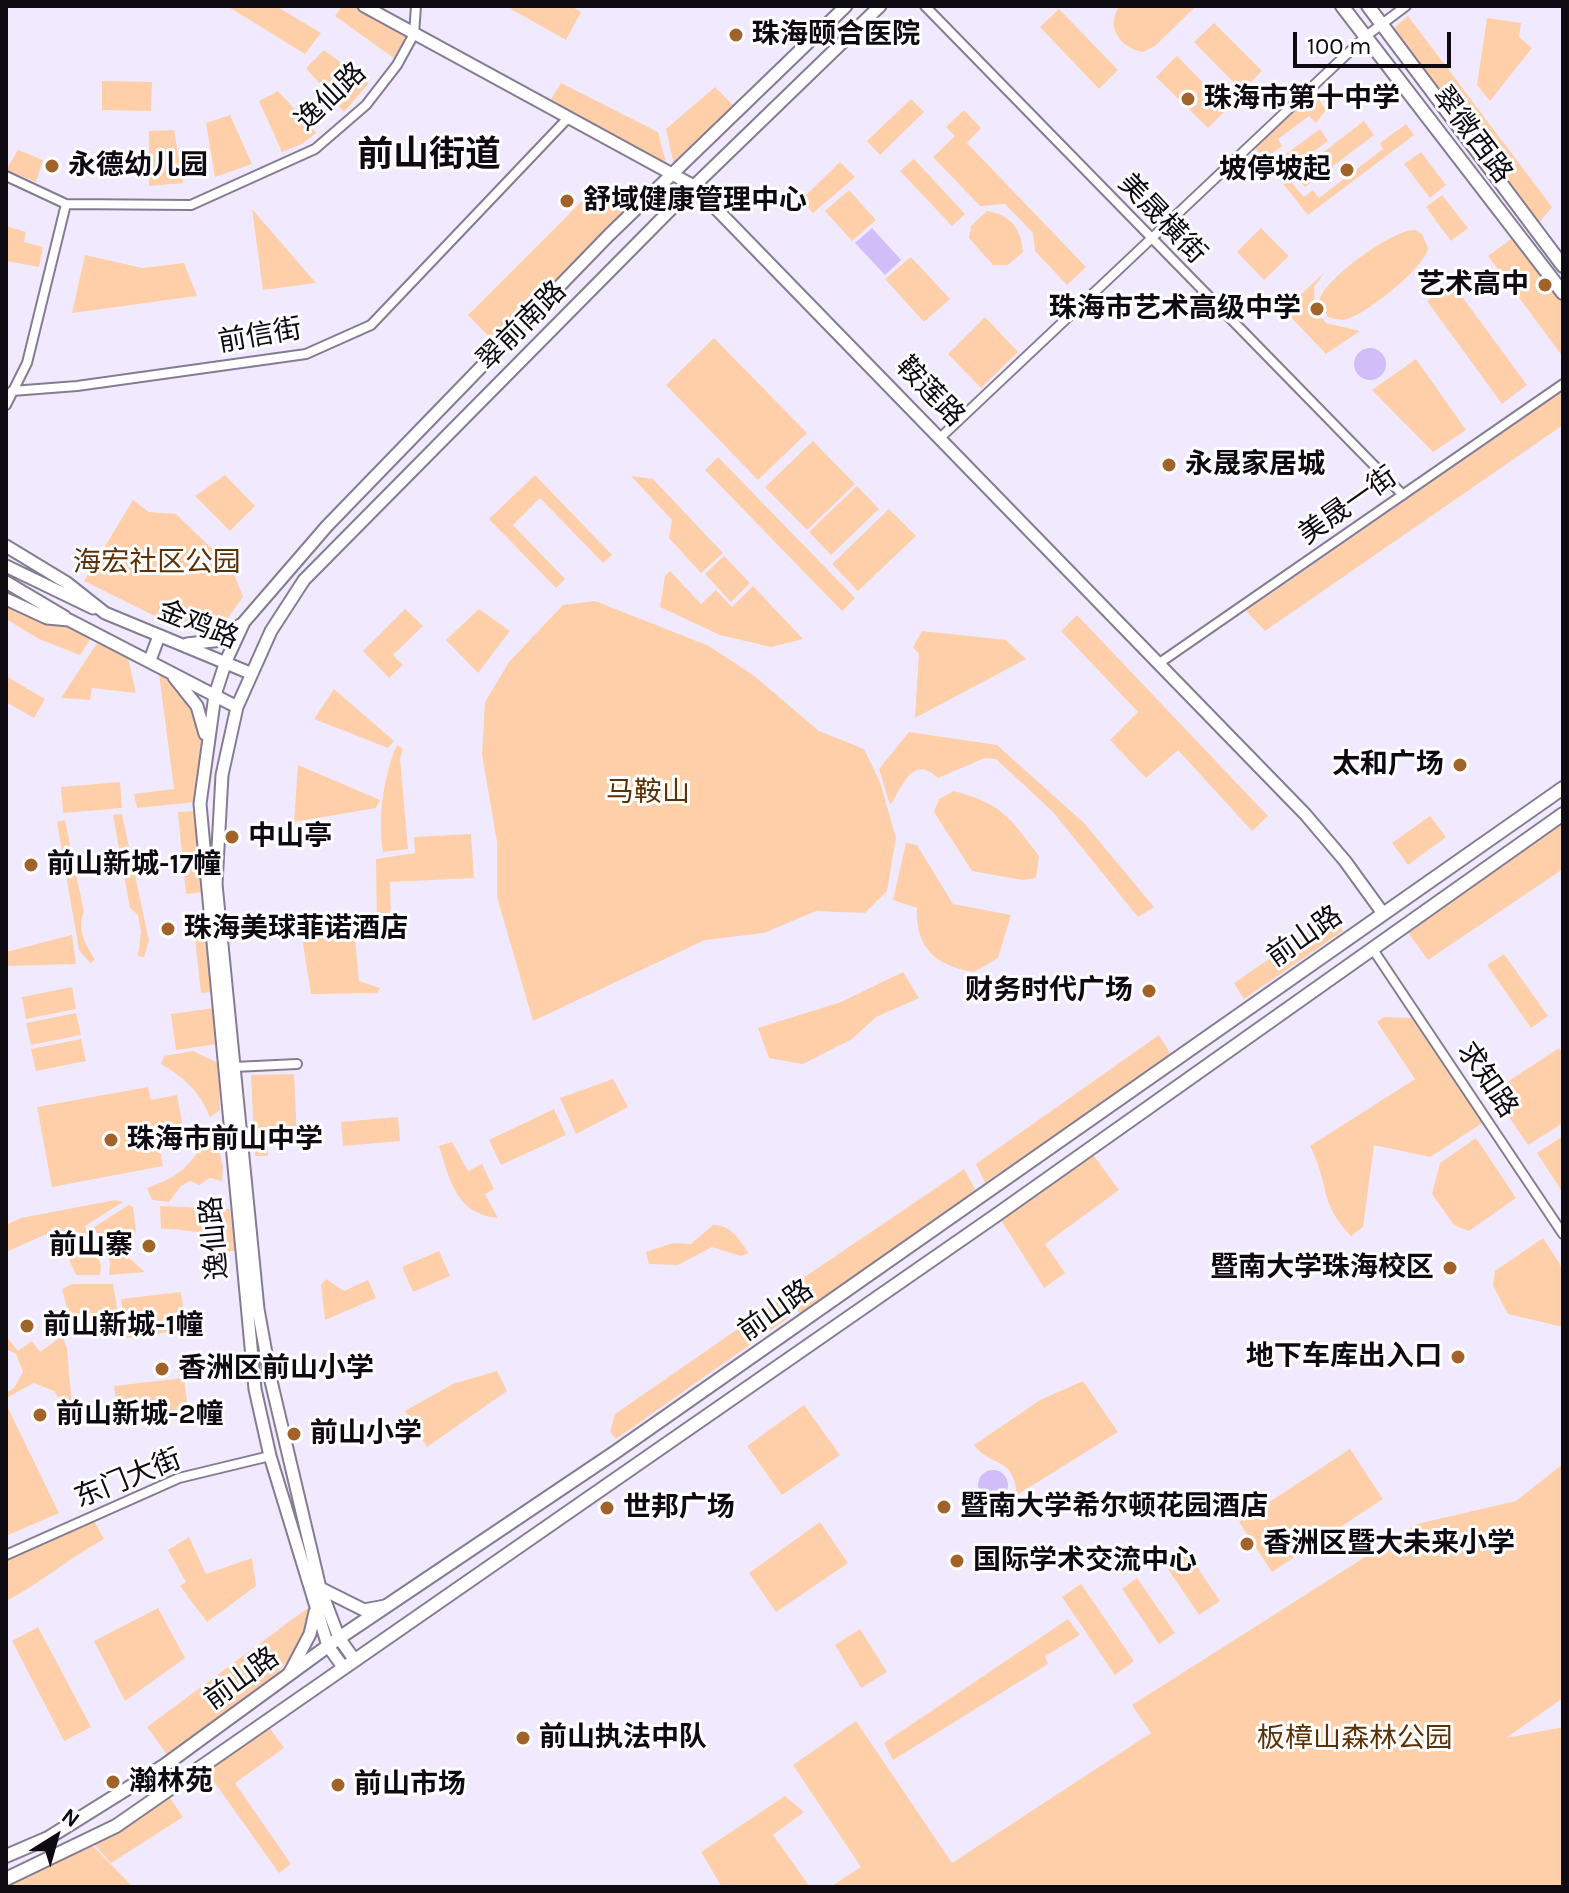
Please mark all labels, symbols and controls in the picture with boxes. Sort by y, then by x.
scale bar [1297,16,1455,66]
place label: 珠海颐合医院 [752,18,920,52]
marker: 珠海颐合医院 [727,26,745,44]
text: 100 m [1307,32,1372,60]
street label: 逸仙路 [289,56,373,138]
street label: 翠微西路 [1425,80,1519,190]
place label: 珠海市第十中学 [1204,82,1400,116]
marker: 珠海市第十中学 [1179,90,1197,108]
district label: 前山街道 [357,134,501,178]
place label: 永德幼儿园 [68,149,208,183]
place label: 坡停坡起 [1219,153,1331,187]
marker: 永德幼儿园 [43,157,61,175]
marker: 坡停坡起 [1338,161,1356,179]
street label: 美晟橫街 [1111,167,1213,271]
place label: 舒域健康管理中心 [583,184,807,218]
marker: 舒域健康管理中心 [558,192,576,210]
place label: 艺术高中 [1417,268,1529,302]
street label: 翠前南路 [471,275,573,377]
marker: 艺术高中 [1536,276,1554,294]
place label: 珠海市艺术高级中学 [1049,292,1301,326]
marker: 珠海市艺术高级中学 [1308,300,1326,318]
street label: 前信街 [216,312,304,360]
street label: 鞍莲路 [889,350,971,434]
place label: 永晟家居城 [1185,448,1325,482]
marker: 永晟家居城 [1160,456,1178,474]
street label: 美晟一街 [1292,460,1404,552]
park label: 海宏社区公园 [73,546,241,580]
street label: 金鸡路 [153,594,243,656]
place label: 太和广场 [1332,748,1444,782]
marker: 太和广场 [1451,756,1469,774]
park label: 马鞍山 [606,776,690,810]
place label: 中山亭 [248,820,332,854]
marker: 中山亭 [223,828,241,846]
place label: 前山新城-17幢 [47,848,221,882]
marker: 前山新城-17幢 [22,856,40,874]
street label: 前山路 [1261,899,1349,975]
place label: 珠海美球菲诺酒店 [184,912,408,946]
marker: 珠海美球菲诺酒店 [159,920,177,938]
place label: 财务时代广场 [965,974,1133,1008]
marker: 财务时代广场 [1140,982,1158,1000]
street label: 求知路 [1450,1036,1524,1124]
place label: 珠海市前山中学 [127,1123,323,1157]
marker: 珠海市前山中学 [102,1131,120,1149]
street label: 逸仙路 [195,1195,235,1281]
place label: 前山寨 [49,1229,133,1263]
marker: 前山寨 [140,1237,158,1255]
place label: 暨南大学珠海校区 [1210,1251,1434,1285]
marker: 暨南大学珠海校区 [1441,1259,1459,1277]
street label: 前山路 [732,1273,820,1349]
place label: 前山新城-1幢 [43,1309,203,1343]
marker: 前山新城-1幢 [18,1317,36,1335]
place label: 地下车库出入口 [1246,1340,1442,1374]
marker: 地下车库出入口 [1449,1348,1467,1366]
place label: 香洲区前山小学 [178,1352,374,1386]
marker: 香洲区前山小学 [153,1360,171,1378]
place label: 前山新城-2幢 [56,1398,223,1432]
marker: 前山新城-2幢 [31,1406,49,1424]
place label: 前山小学 [310,1417,422,1451]
marker: 前山小学 [285,1425,303,1443]
street label: 东门大街 [70,1442,186,1516]
place label: 暨南大学希尔顿花园酒店 [960,1490,1268,1524]
place label: 世邦广场 [623,1491,735,1525]
marker: 暨南大学希尔顿花园酒店 [935,1498,953,1516]
marker: 世邦广场 [598,1499,616,1517]
place label: 香洲区暨大未来小学 [1263,1527,1515,1561]
marker: 香洲区暨大未来小学 [1238,1535,1256,1553]
place label: 国际学术交流中心 [973,1544,1197,1578]
marker: 国际学术交流中心 [948,1552,966,1570]
street label: 前山路 [198,1641,286,1717]
place label: 前山执法中队 [539,1721,707,1755]
park label: 板樟山森林公园 [1257,1722,1453,1756]
marker: 前山执法中队 [514,1729,532,1747]
place label: 瀚林苑 [129,1765,213,1799]
place label: 前山市场 [354,1768,466,1802]
marker: 瀚林苑 [104,1773,122,1791]
marker: 前山市场 [329,1776,347,1794]
north arrow [16,1797,96,1877]
text: N [56,1803,85,1833]

